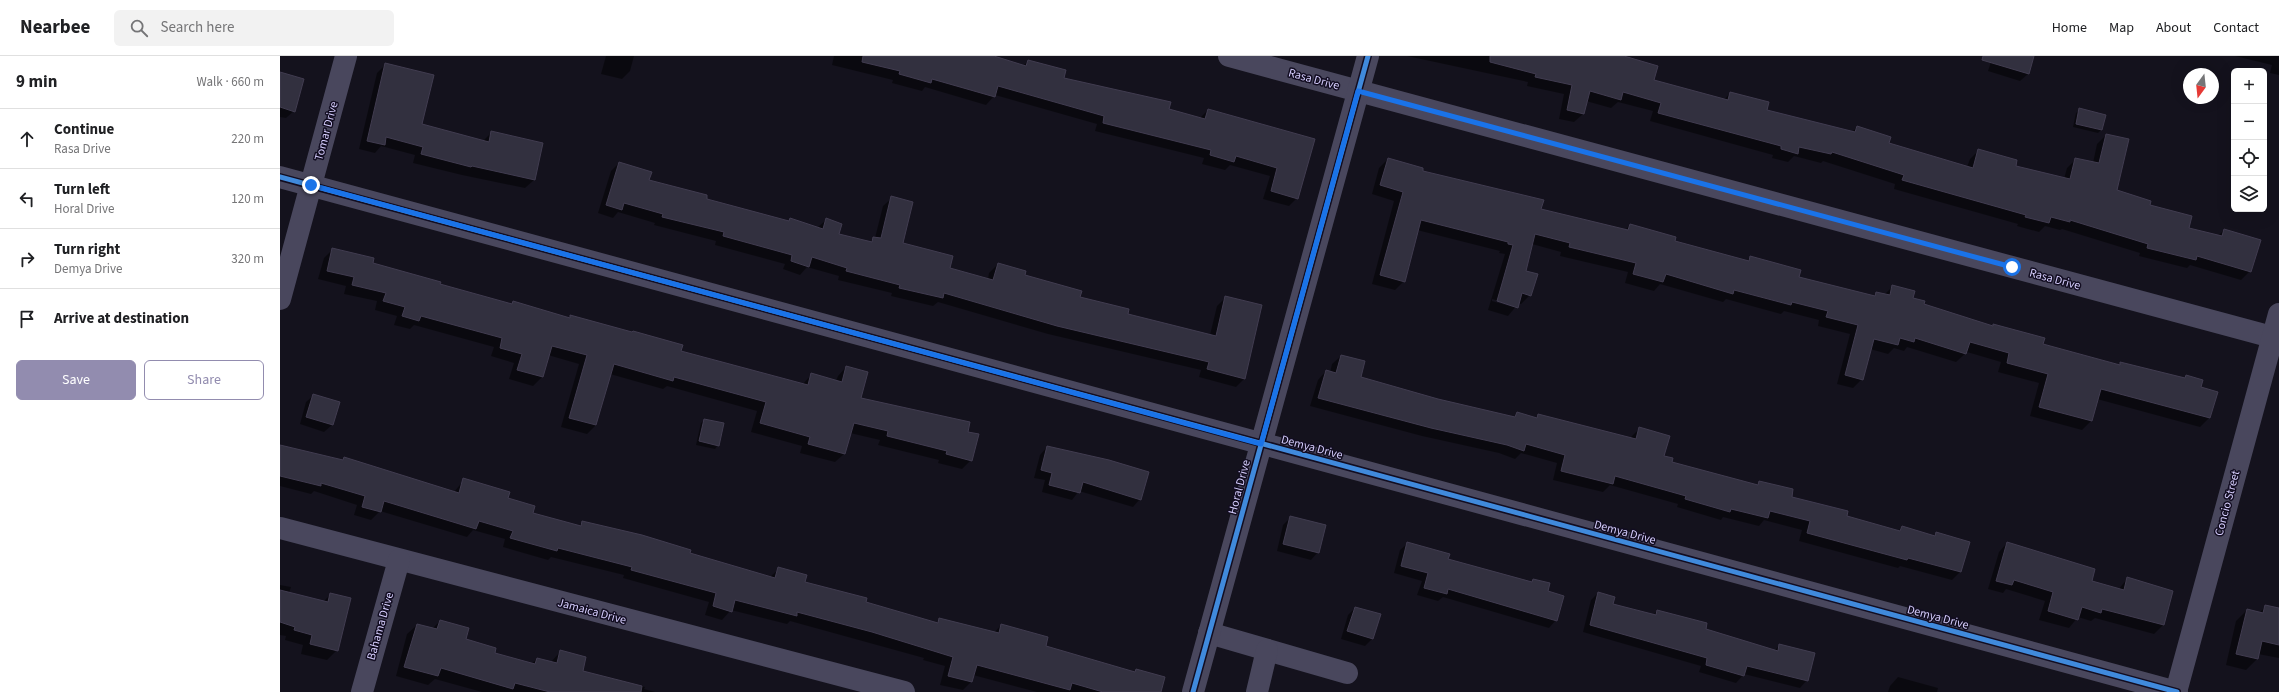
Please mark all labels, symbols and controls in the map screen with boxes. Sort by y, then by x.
search box [114,10,394,46]
text: Nearbee [20,14,90,41]
icon: search [128,17,150,39]
text: Search here [160,17,234,38]
text: Home [2052,18,2087,38]
text: Map [2109,18,2134,38]
text: About [2156,18,2191,38]
text: Contact [2213,18,2259,38]
street label: Rasa Drive [1286,65,1341,94]
north arrow [2183,68,2219,104]
map controls [2231,68,2267,212]
button: + [2231,68,2267,104]
text: 9 min [16,70,57,94]
text: Walk · 660 m [196,73,264,91]
street label: Tomar Drive [310,100,343,163]
button: − [2231,104,2267,140]
text: Continue [54,119,114,140]
icon: ahead [16,128,38,150]
text: 220 m [231,130,264,148]
text: Rasa Drive [54,140,111,158]
button: locate [2231,140,2267,176]
route end [302,176,320,194]
button: layers [2231,176,2267,212]
text: Turn left [54,179,110,200]
icon: left [16,188,38,210]
text: 120 m [231,190,264,208]
text: Horal Drive [54,200,114,218]
text: Turn right [54,239,120,260]
icon: right [16,248,38,270]
text: 320 m [231,250,264,268]
route start [2003,258,2021,276]
text: Demya Drive [54,260,122,278]
street label: Rasa Drive [2027,265,2082,294]
icon: arrive [16,308,38,330]
text: Arrive at destination [54,308,189,329]
button: Save [16,360,136,400]
button: Share [144,360,264,400]
street label: Demya Drive [1279,431,1345,464]
street label: Horal Drive [1224,458,1255,516]
street label: Concio Street [2211,468,2244,538]
street label: Demya Drive [1592,516,1658,549]
street label: Bahama Drive [363,590,398,662]
street label: Jamaica Drive [556,594,628,629]
street label: Demya Drive [1905,601,1971,634]

